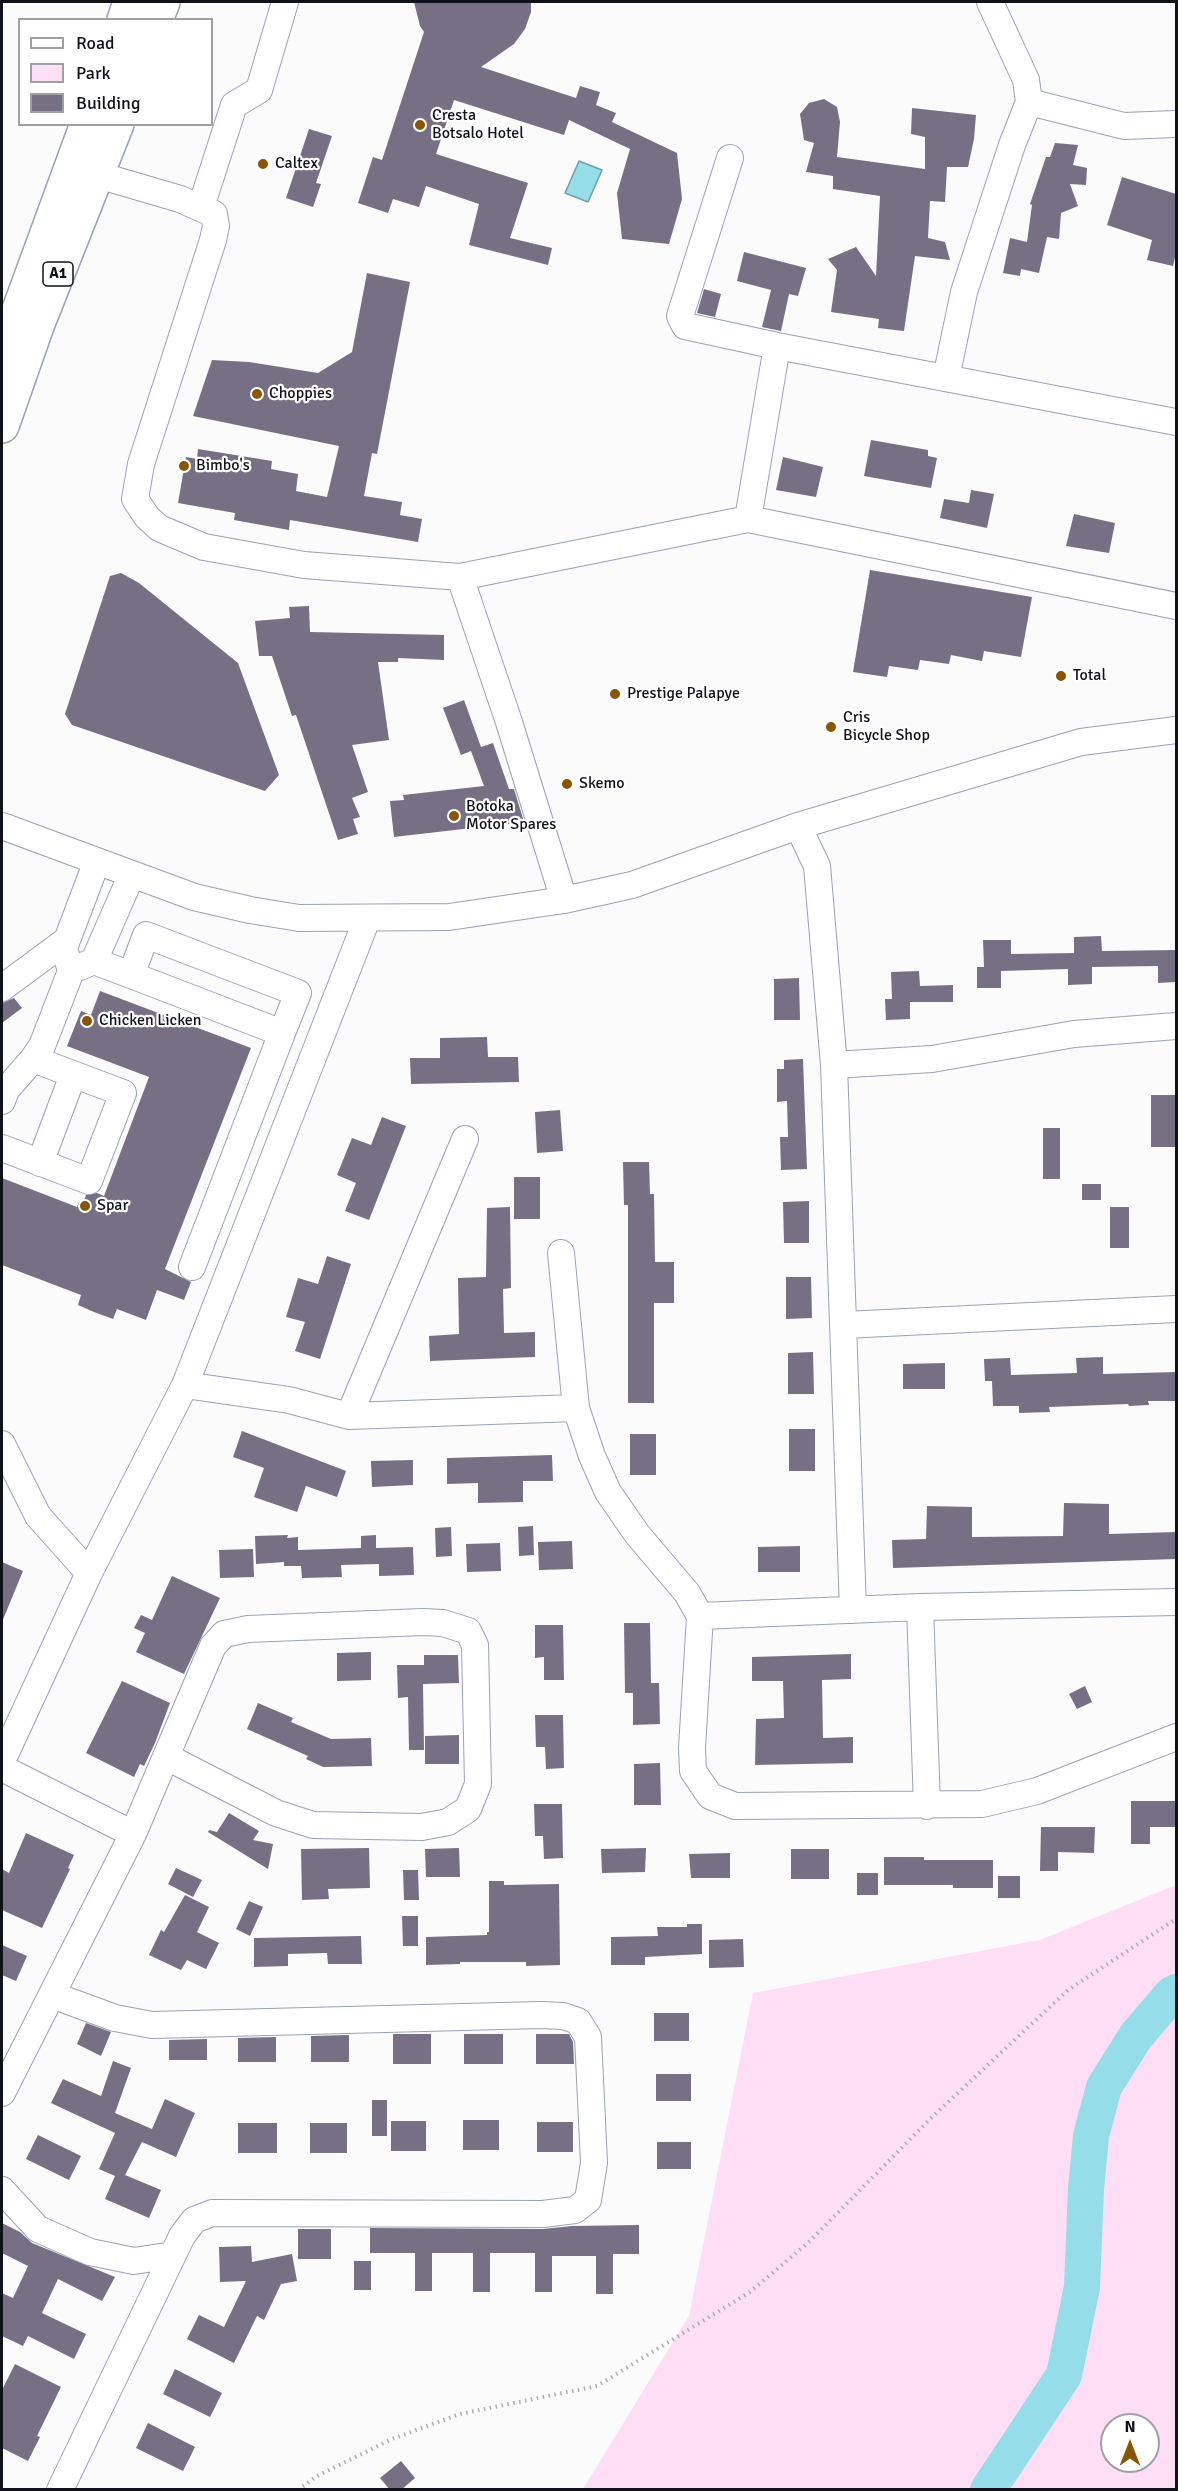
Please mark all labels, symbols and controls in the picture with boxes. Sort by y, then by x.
legend [18,18,213,126]
text: Road [76,32,115,54]
text: Park [76,62,111,84]
text: Building [76,92,140,114]
place label: Cresta Botsalo Hotel [432,106,524,144]
marker: Cresta Botsalo Hotel [413,118,427,132]
place label: Caltex [275,154,318,174]
marker: Caltex [256,157,270,171]
road number: A1 [43,262,73,286]
place label: Choppies [269,384,332,404]
marker: Choppies [250,387,264,401]
place label: Bimbo's [196,456,250,476]
marker: Bimbo's [177,459,191,473]
place label: Total [1073,666,1106,686]
marker: Total [1054,669,1068,683]
place label: Prestige Palapye [627,684,740,704]
marker: Prestige Palapye [608,687,622,701]
place label: Cris Bicycle Shop [843,708,930,746]
marker: Cris Bicycle Shop [824,720,838,734]
place label: Skemo [579,774,625,794]
marker: Skemo [560,777,574,791]
place label: Botoka Motor Spares [466,797,556,835]
marker: Botoka Motor Spares [447,809,461,823]
place label: Chicken Licken [99,1011,202,1031]
marker: Chicken Licken [80,1014,94,1028]
place label: Spar [97,1196,128,1216]
marker: Spar [78,1199,92,1213]
north arrow [1100,2413,1160,2473]
text: N [1124,2417,1136,2437]

